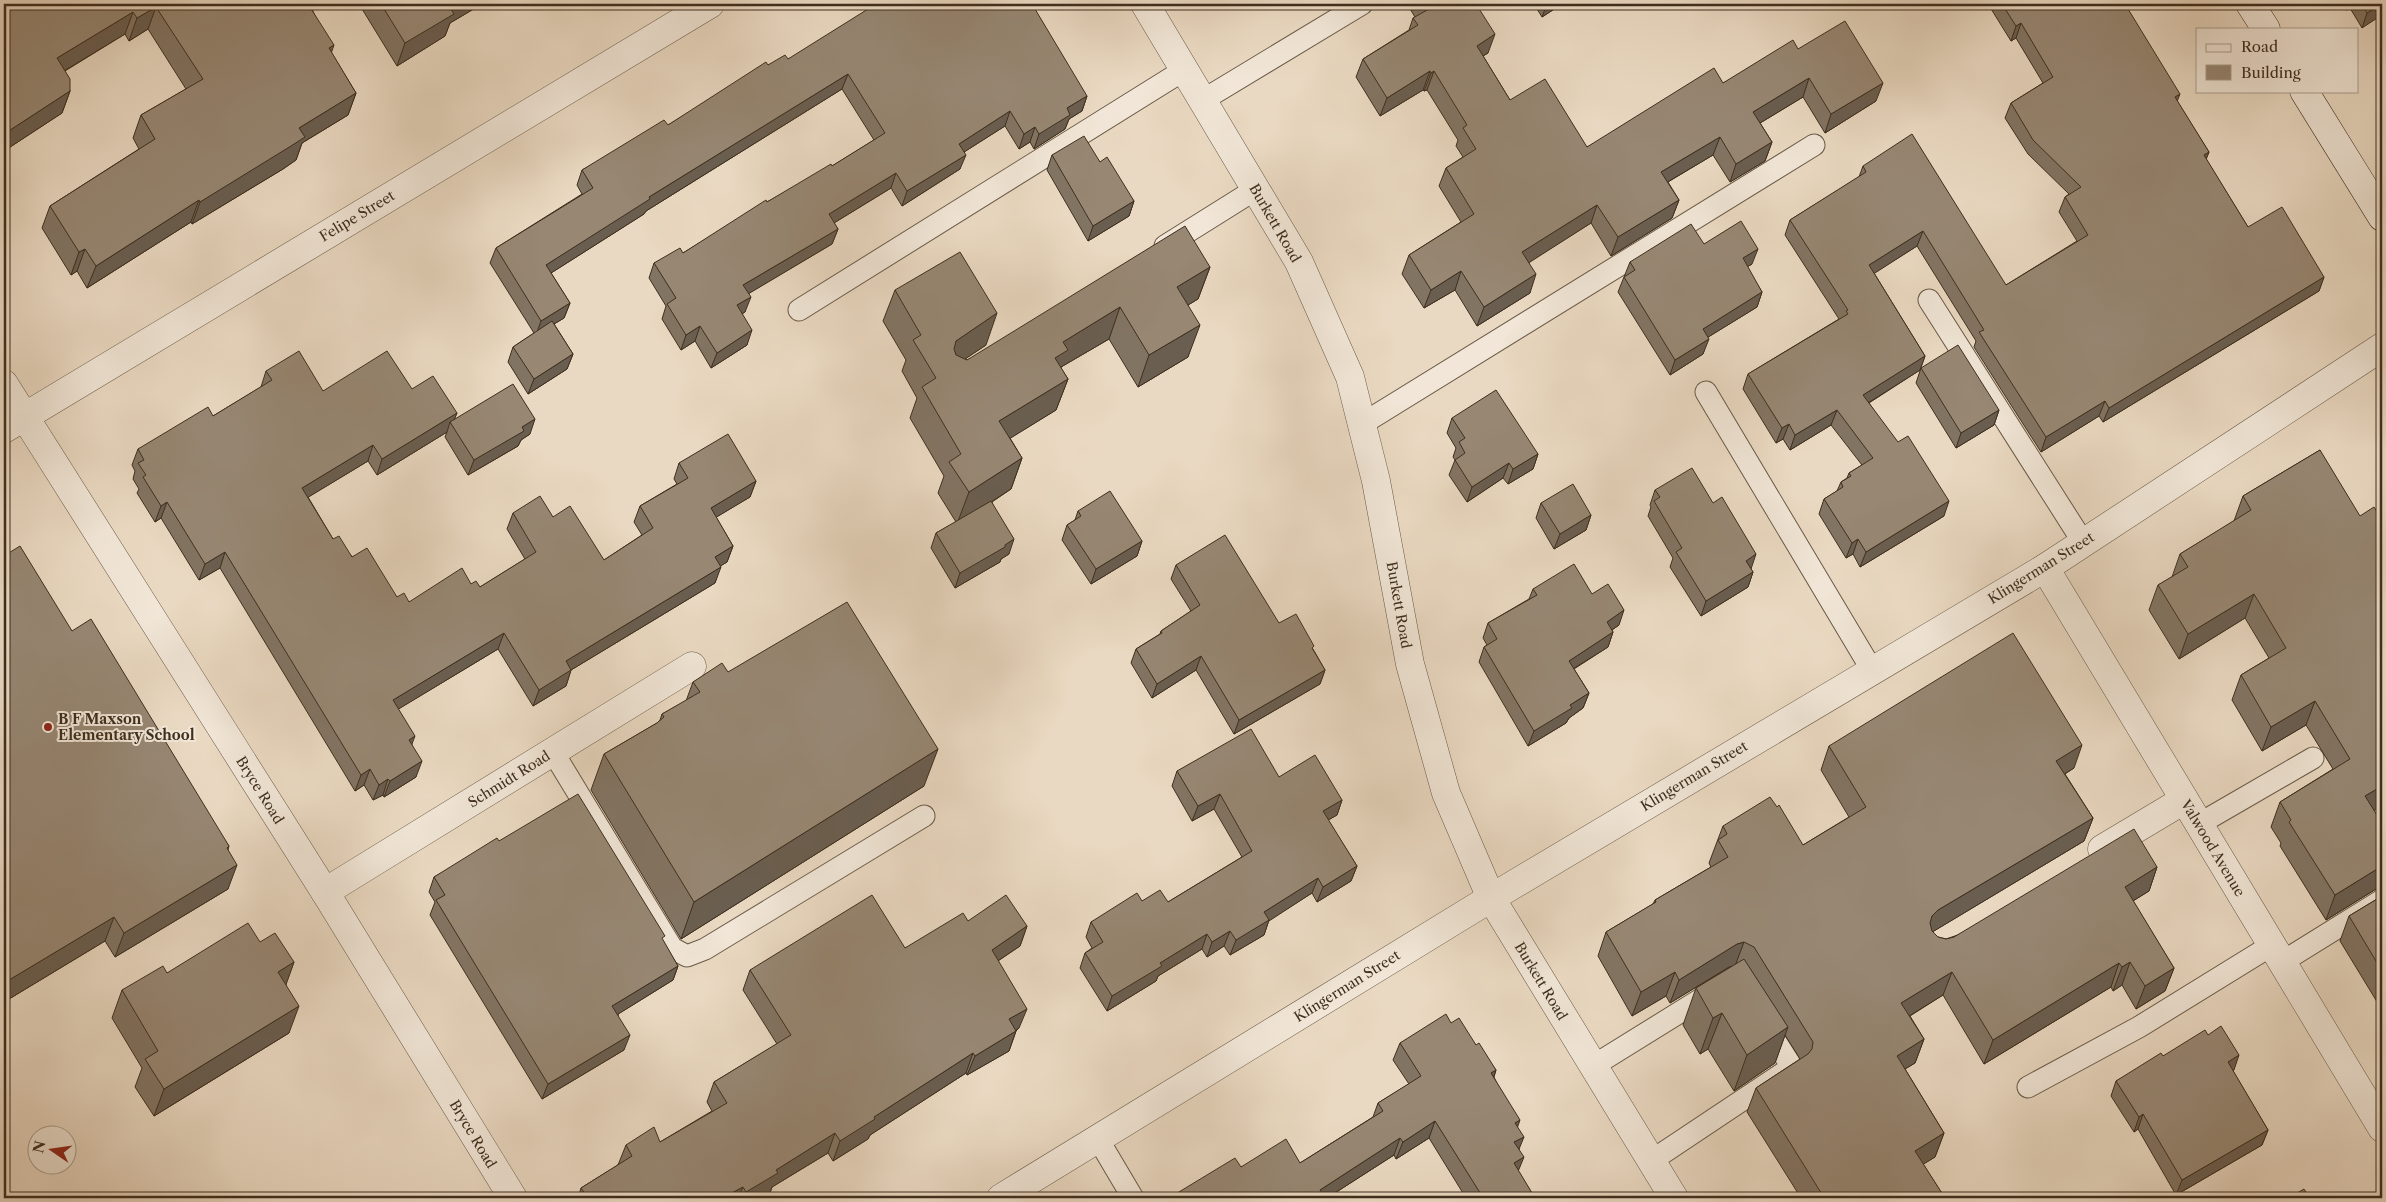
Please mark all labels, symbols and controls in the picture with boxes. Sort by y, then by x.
legend [2196,28,2358,92]
text: Road [2241,37,2278,56]
text: Building [2241,63,2301,82]
street label: Burkett Road [1245,180,1305,266]
street label: Felipe Street [316,186,398,246]
street label: Klingerman Street [1985,528,2097,608]
street label: Burkett Road [1383,560,1416,650]
place label: B F Maxson Elementary School [58,710,195,744]
marker: B F Maxson Elementary School [42,721,54,733]
street label: Klingerman Street [1637,737,1751,815]
street label: Schmidt Road [465,746,554,811]
street label: Bryce Road [232,753,288,828]
street label: Valwood Avenue [2176,795,2249,900]
street label: Burkett Road [1511,939,1572,1024]
street label: Klingerman Street [1291,946,1403,1026]
street label: Bryce Road [446,1097,501,1172]
north arrow [28,1124,78,1174]
text: N [29,1139,49,1155]

